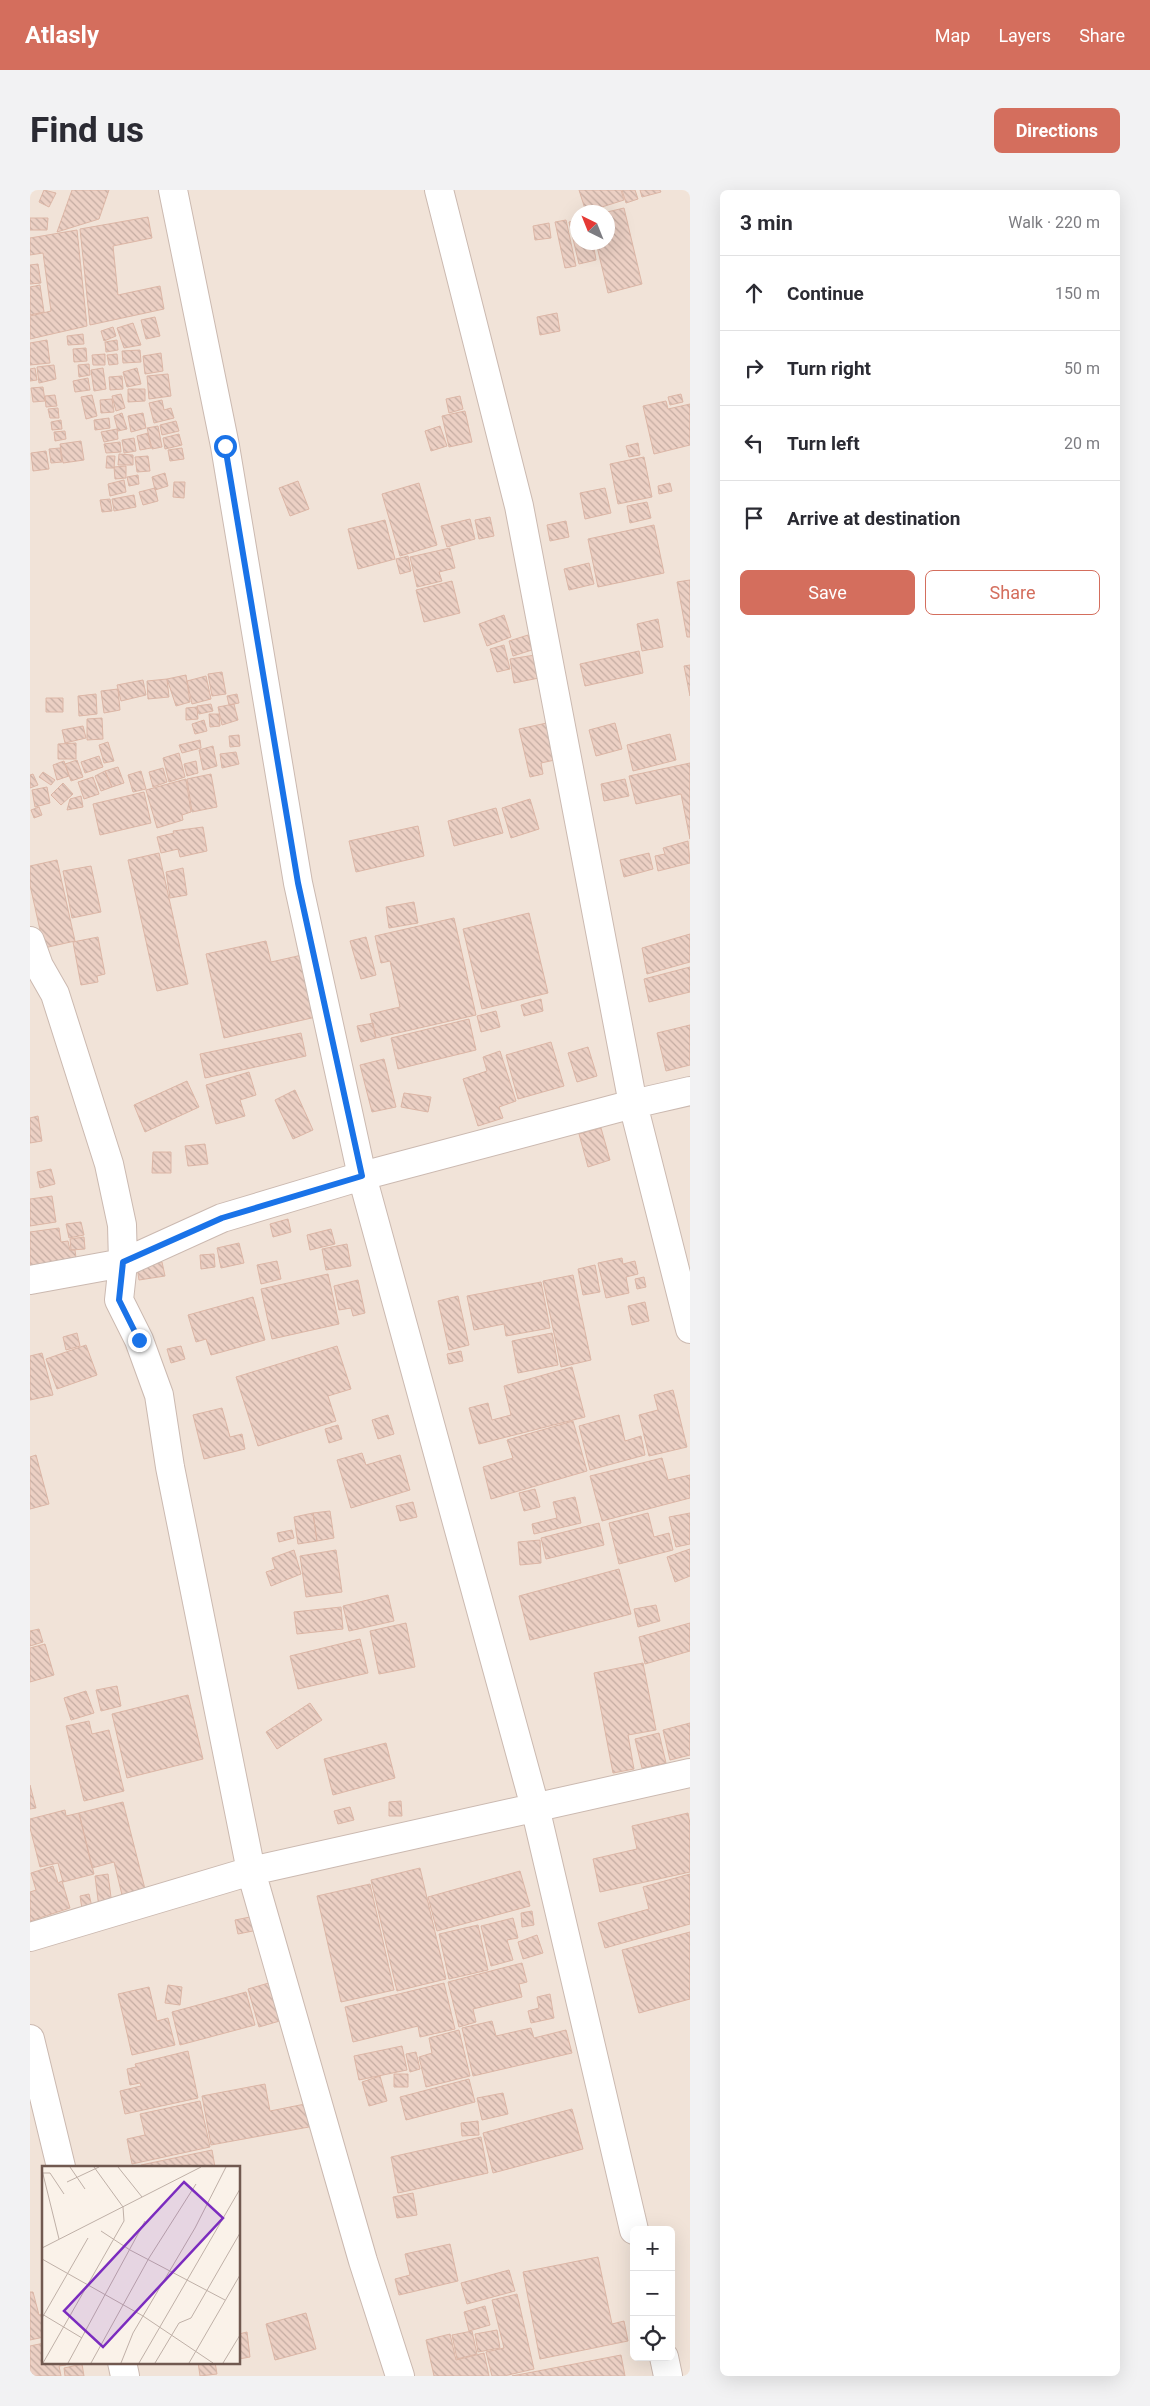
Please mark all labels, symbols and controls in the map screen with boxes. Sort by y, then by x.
text: Atlasly [25,21,99,49]
text: Map [935,25,970,46]
text: Layers [998,25,1051,46]
text: Share [1079,25,1125,46]
button: Directions [994,108,1120,153]
text: Find us [30,110,144,151]
north arrow [570,205,615,250]
text: 3 min [740,211,793,235]
text: Walk · 220 m [1008,213,1100,232]
icon: ahead [740,279,768,307]
text: Continue [787,282,864,305]
text: 150 m [1055,284,1100,303]
icon: right [740,354,768,382]
text: Turn right [787,357,871,380]
text: 50 m [1064,359,1100,378]
icon: left [740,429,768,457]
text: Turn left [787,432,860,455]
text: 20 m [1064,434,1100,453]
route start [214,435,237,458]
icon: arrive [740,504,768,532]
text: Arrive at destination [787,507,960,530]
button: Save [740,570,915,615]
button: Share [925,570,1100,615]
route end [128,1329,151,1352]
inset map [42,2166,240,2364]
map controls [630,2226,675,2361]
button: + [630,2226,675,2271]
button: − [630,2271,675,2316]
button: locate [630,2316,675,2361]

